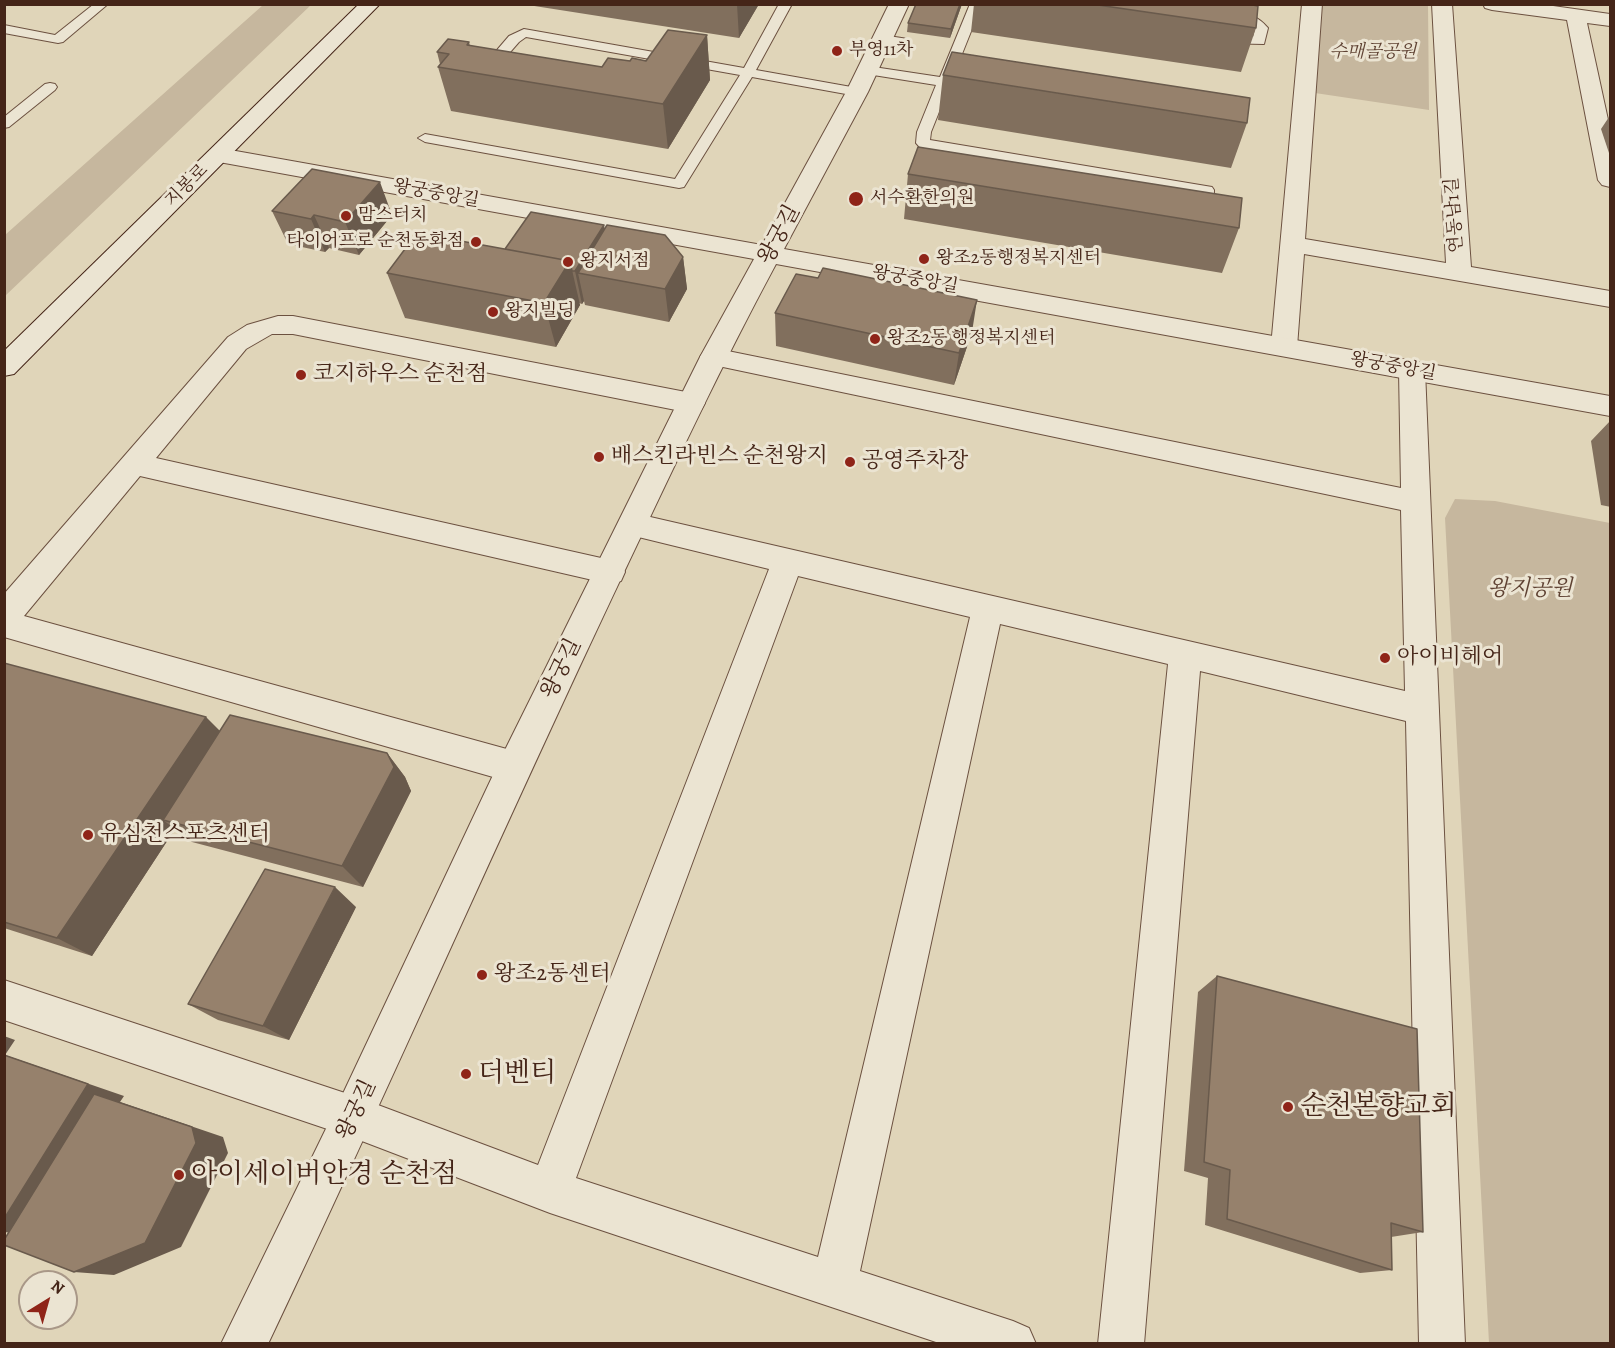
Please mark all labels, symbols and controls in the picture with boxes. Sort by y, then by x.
place label: 부영11차 [849,40,913,62]
park label: 수매골공원 [1330,42,1416,64]
marker: 부영11차 [830,44,844,58]
street label: 지봉로 [161,160,213,212]
street label: 왕궁중앙길 [391,176,481,212]
street label: 연동남1길 [1442,176,1468,254]
place label: 서수환한의원 [870,188,974,210]
marker: 서수환한의원 [847,190,865,208]
street label: 왕궁길 [753,201,807,269]
place label: 맘스터치 [358,205,428,227]
marker: 맘스터치 [339,209,353,223]
place label: 타이어프로 순천동화점 [287,231,464,253]
marker: 타이어프로 순천동화점 [469,235,483,249]
place label: 왕조2동행정복지센터 [936,248,1101,270]
place label: 왕지서점 [580,251,650,273]
marker: 왕조2동행정복지센터 [917,252,931,266]
marker: 왕지서점 [561,255,575,269]
street label: 왕궁중앙길 [870,262,960,298]
place label: 왕지빌딩 [505,301,575,323]
marker: 왕지빌딩 [486,305,500,319]
place label: 왕조2동 행정복지센터 [887,328,1056,350]
marker: 왕조2동 행정복지센터 [868,332,882,346]
street label: 왕궁중앙길 [1348,349,1438,385]
place label: 코지하우스 순천점 [313,362,487,388]
marker: 코지하우스 순천점 [294,368,308,382]
place label: 배스킨라빈스 순천왕지 [611,444,828,470]
place label: 공영주차장 [862,449,968,475]
marker: 배스킨라빈스 순천왕지 [592,450,606,464]
marker: 공영주차장 [843,455,857,469]
park label: 왕지공원 [1487,577,1573,603]
street label: 왕궁길 [536,635,588,703]
place label: 아이비헤어 [1397,645,1503,671]
marker: 아이비헤어 [1378,651,1392,665]
place label: 유심천스포츠센터 [100,822,270,848]
marker: 유심천스포츠센터 [81,828,95,842]
place label: 왕조2동센터 [494,962,611,988]
marker: 왕조2동센터 [475,968,489,982]
place label: 더벤티 [478,1058,556,1090]
marker: 더벤티 [459,1067,473,1081]
street label: 왕궁길 [332,1076,382,1144]
place label: 순천본향교회 [1300,1091,1456,1123]
marker: 순천본향교회 [1281,1100,1295,1114]
place label: 아이세이버안경 순천점 [191,1159,457,1191]
marker: 아이세이버안경 순천점 [172,1168,186,1182]
north arrow [18,1270,78,1330]
text: N [46,1275,69,1300]

